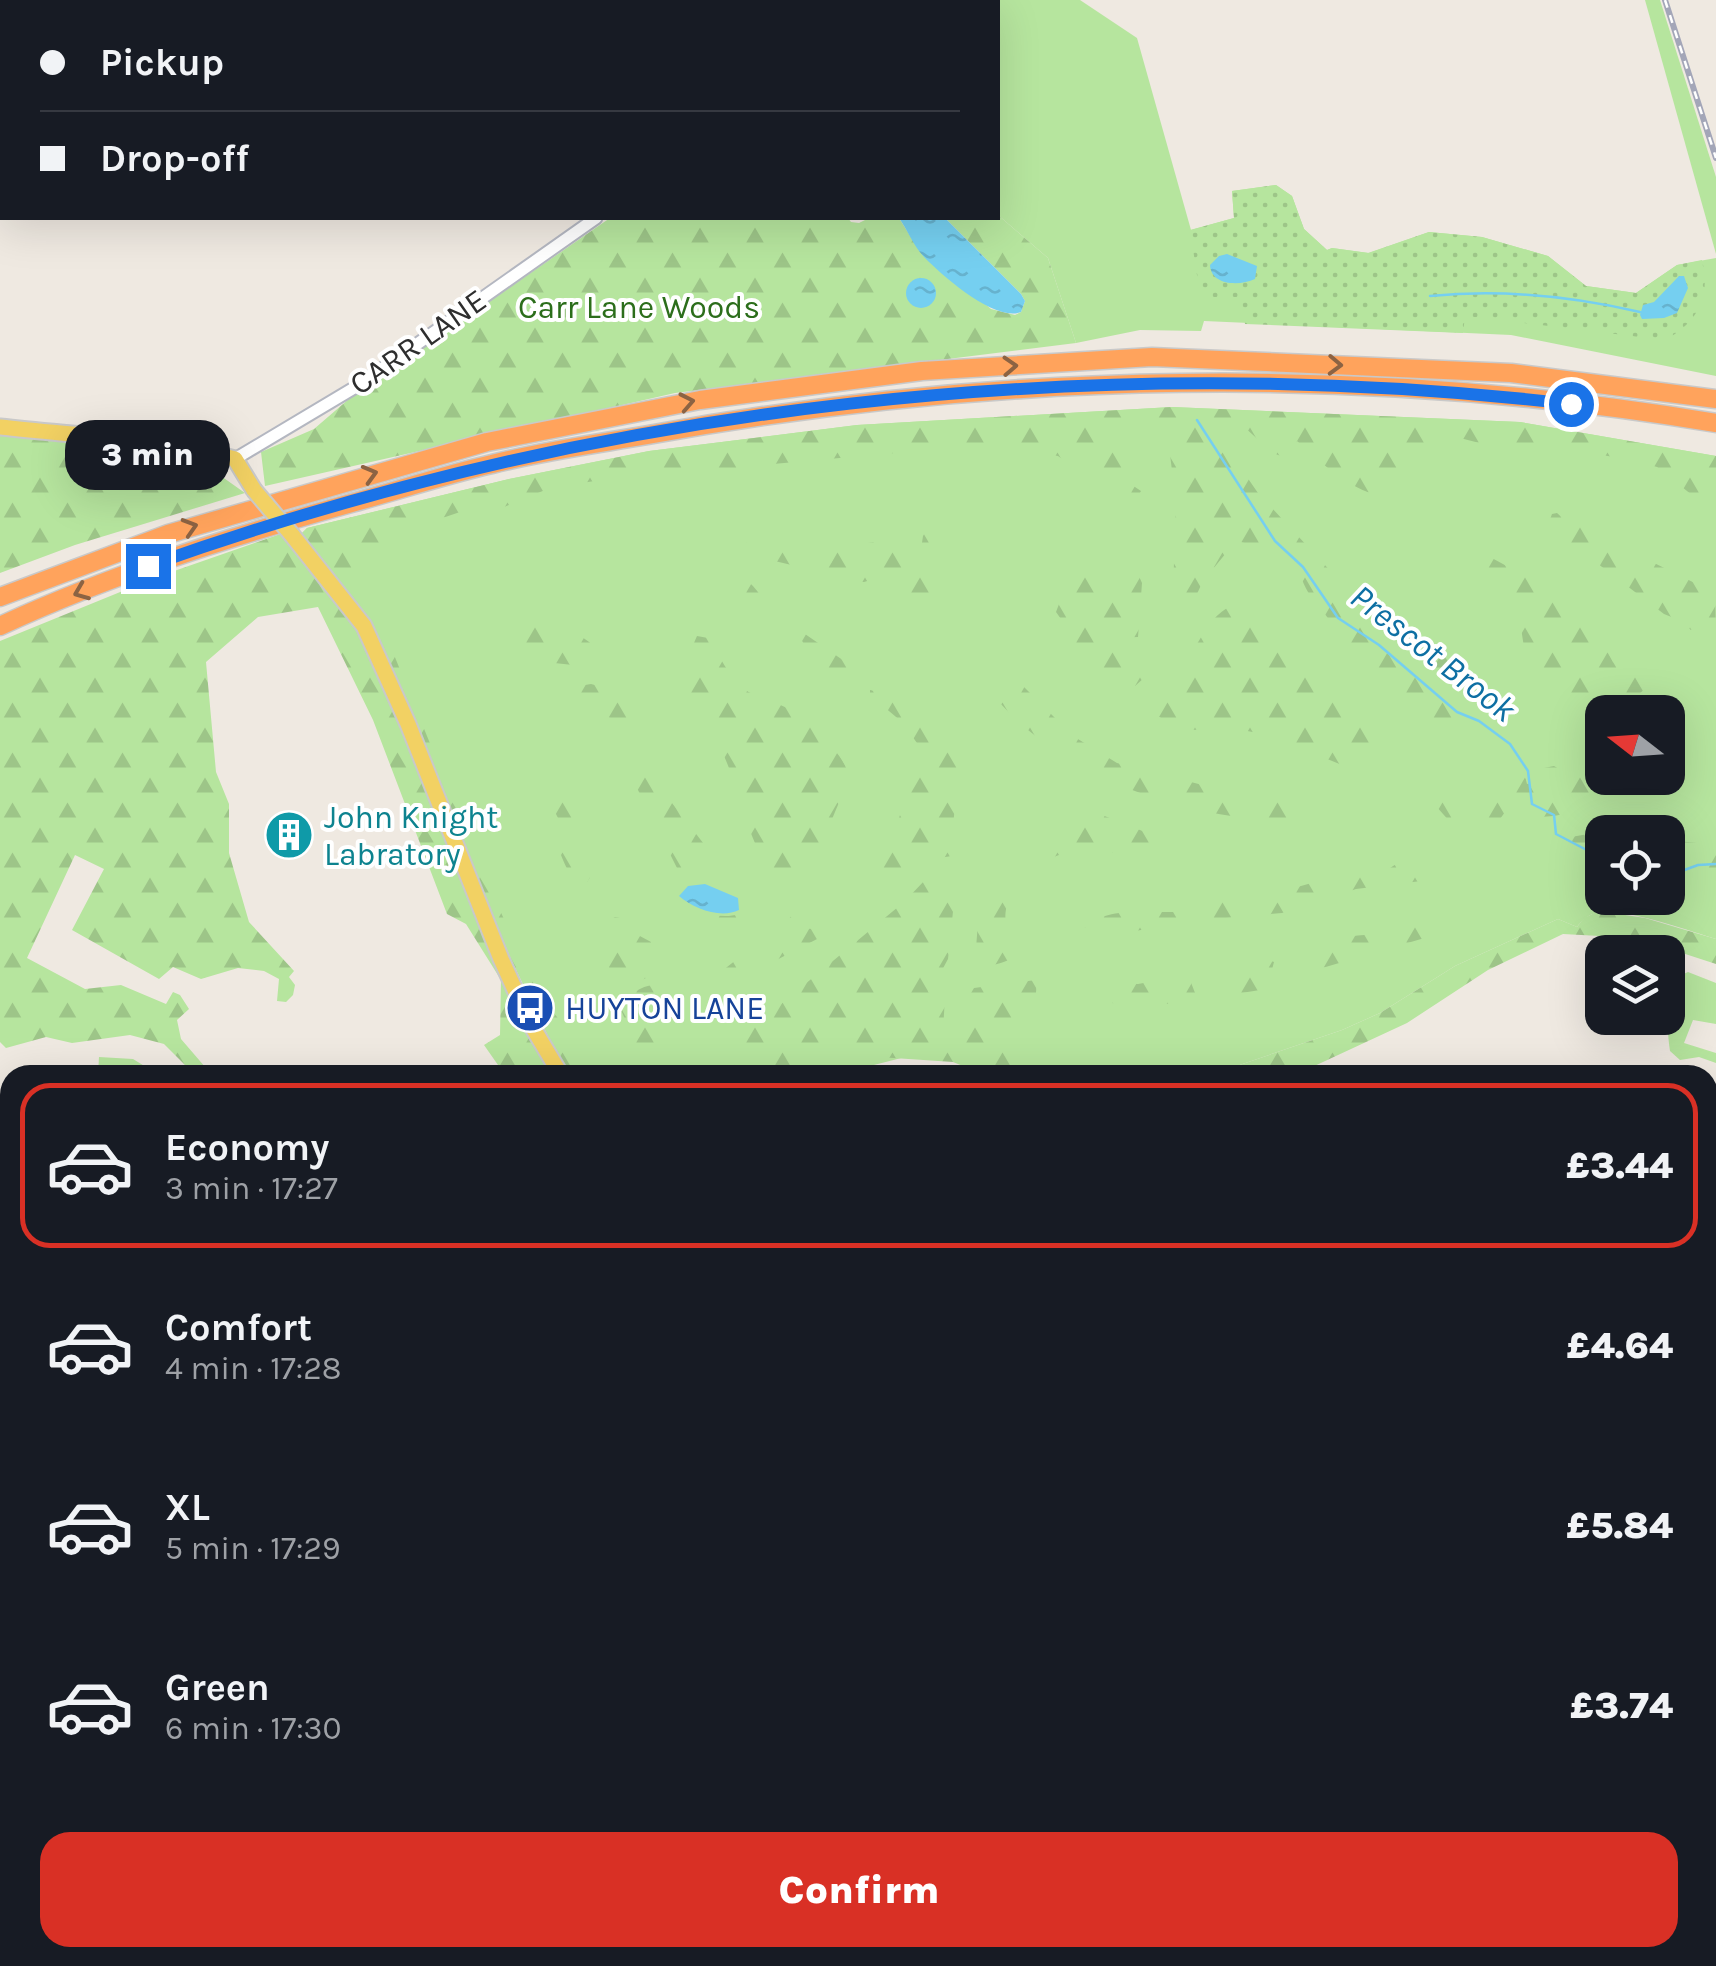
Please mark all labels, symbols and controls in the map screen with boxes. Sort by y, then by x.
text: Pickup [100,40,224,85]
text: Drop-off [100,136,249,181]
street label: CARR LANE [343,282,493,402]
park label: Carr Lane Woods [518,289,760,326]
one-way arrow [1327,354,1343,375]
one-way arrow [1002,356,1018,377]
route start [1549,382,1594,427]
one-way arrow [679,392,695,413]
callout: 3 min [66,421,230,491]
text: 3 min [101,436,194,473]
one-way arrow [361,465,378,486]
one-way arrow [181,519,198,539]
route end [126,544,171,589]
water label: Prescot Brook [1342,576,1524,730]
one-way arrow [73,580,90,600]
north arrow [1585,695,1685,795]
map controls [1585,695,1685,1035]
place label: John Knight Labratory [324,799,498,873]
building icon: John Knight Labratory [263,809,315,861]
button: locate [1585,815,1685,915]
button: layers [1585,935,1685,1035]
bus stop icon: HUYTON LANE [504,982,556,1034]
place label: HUYTON LANE [565,990,764,1027]
icon: car [45,1121,135,1211]
text: Economy [165,1125,329,1170]
text: £3.44 [1566,1143,1673,1188]
text: 3 min · 17:27 [165,1170,338,1207]
icon: car [45,1301,135,1391]
text: Comfort [165,1305,312,1350]
text: £4.64 [1566,1323,1673,1368]
text: 4 min · 17:28 [165,1350,341,1387]
icon: car [45,1481,135,1571]
text: XL [165,1485,210,1530]
text: £5.84 [1566,1503,1673,1548]
text: 5 min · 17:29 [165,1530,340,1567]
icon: car [45,1661,135,1751]
text: Green [165,1665,270,1710]
text: £3.74 [1570,1683,1673,1728]
text: 6 min · 17:30 [165,1710,341,1747]
button: Confirm [40,1832,1678,1947]

